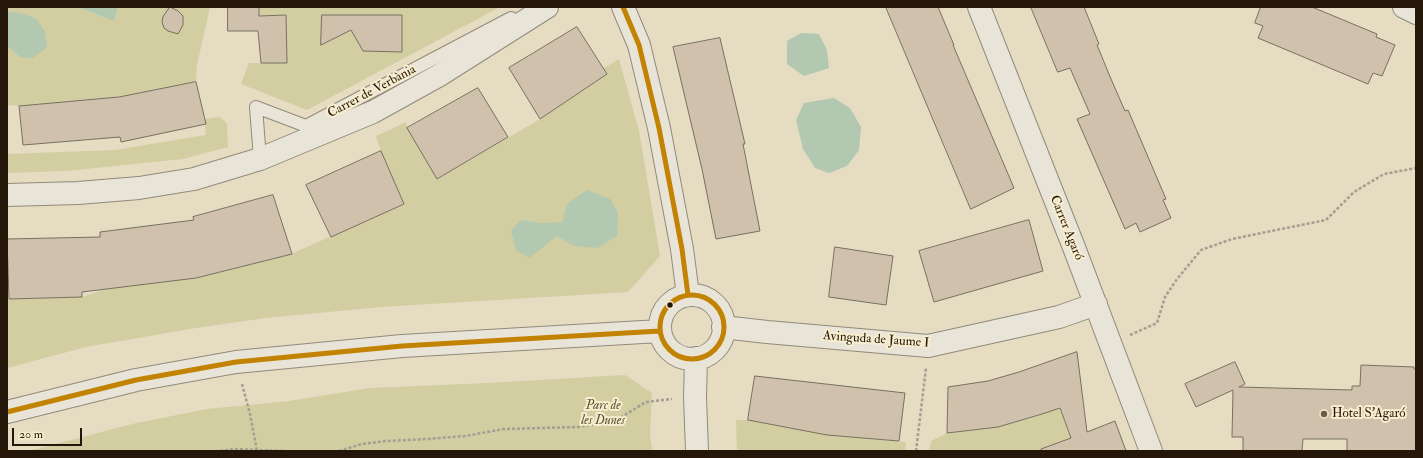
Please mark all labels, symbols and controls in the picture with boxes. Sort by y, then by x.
street label: Carrer de Verbània [325,62,419,122]
street label: Carrer Agaró [1046,193,1086,263]
unlabelled marker [665,300,675,310]
street label: Avinguda de Jaume I [822,329,930,351]
park label: Parc de les Dunes [581,398,625,429]
place label: Hotel S'Agaró [1332,406,1406,422]
marker: Hotel S'Agaró [1319,409,1329,419]
scale bar [14,420,84,446]
text: 20 m [19,427,43,442]

